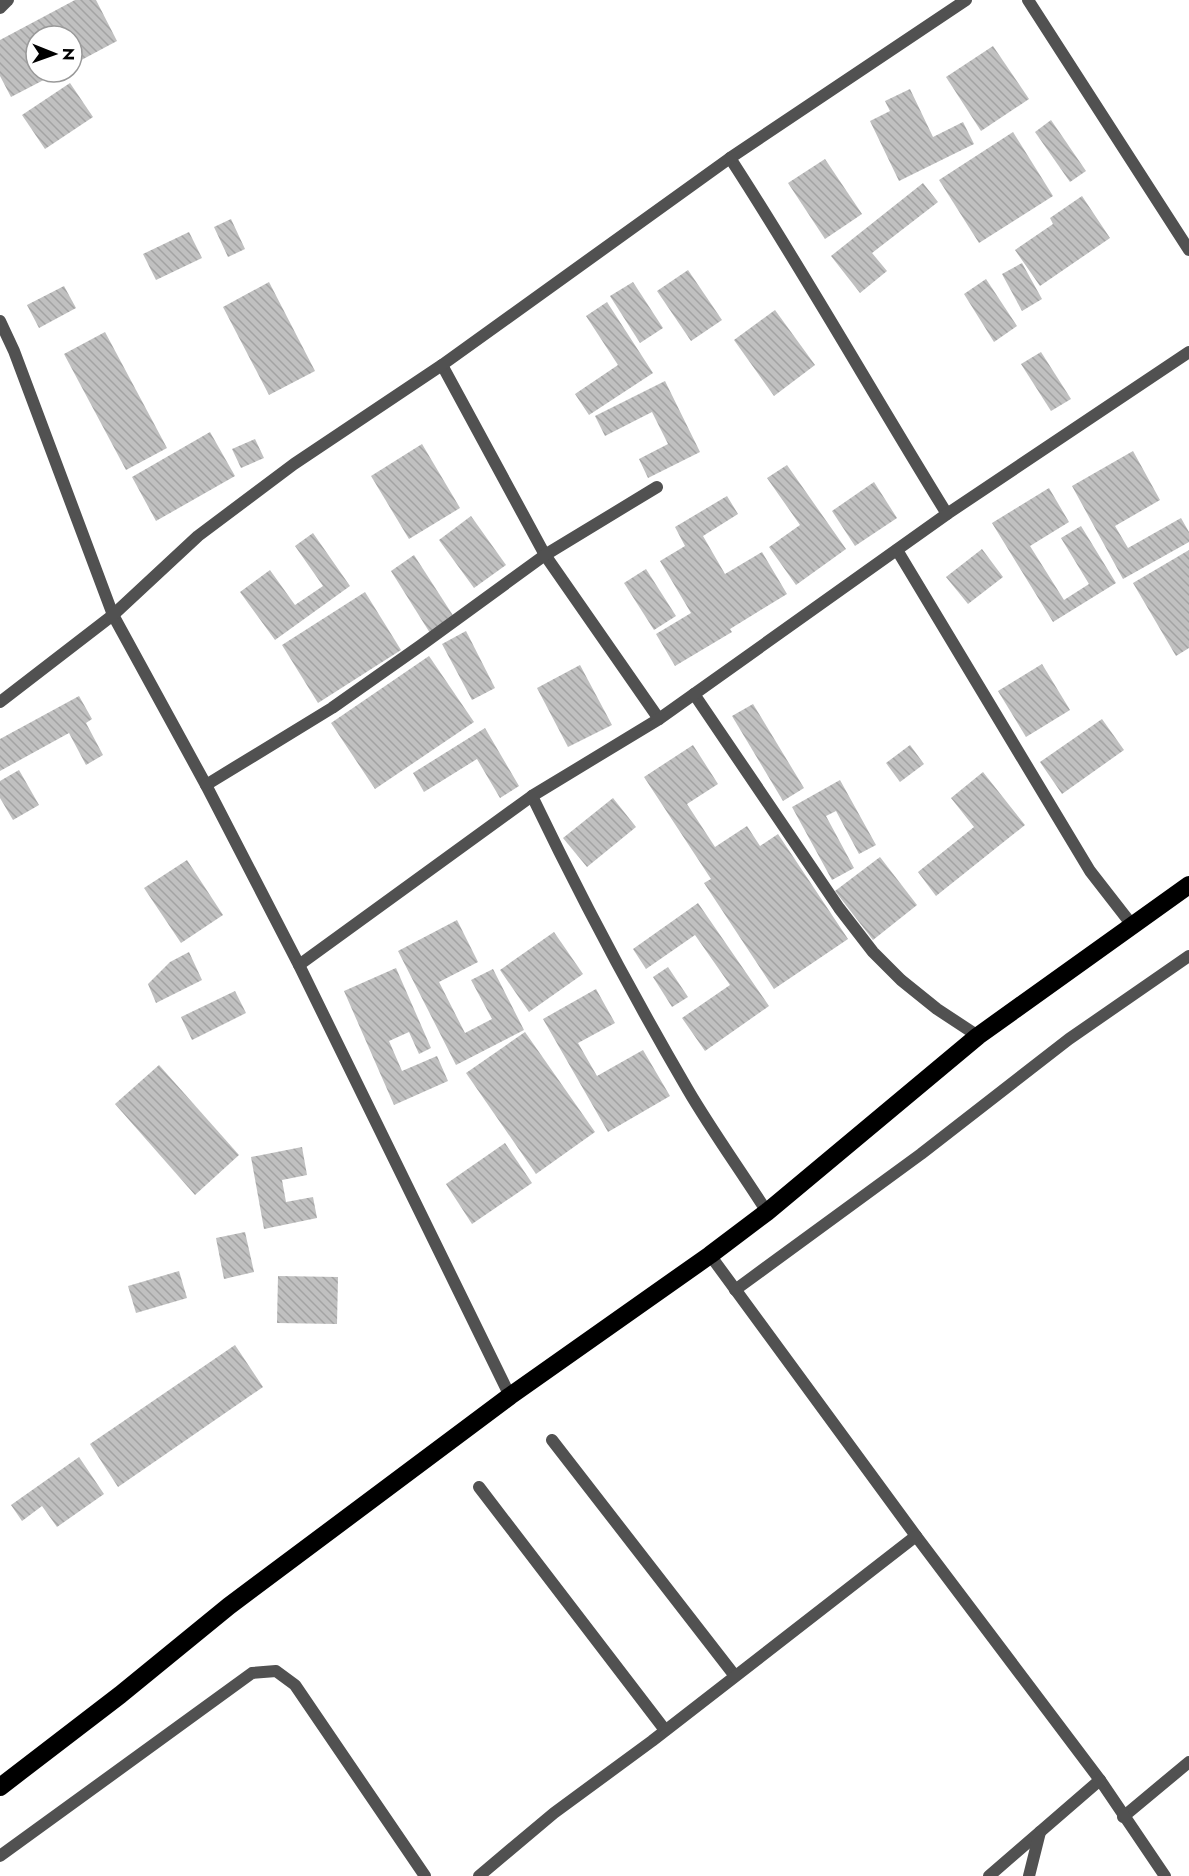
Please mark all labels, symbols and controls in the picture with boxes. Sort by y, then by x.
north arrow [24,24,84,84]
text: N [57,48,80,61]

